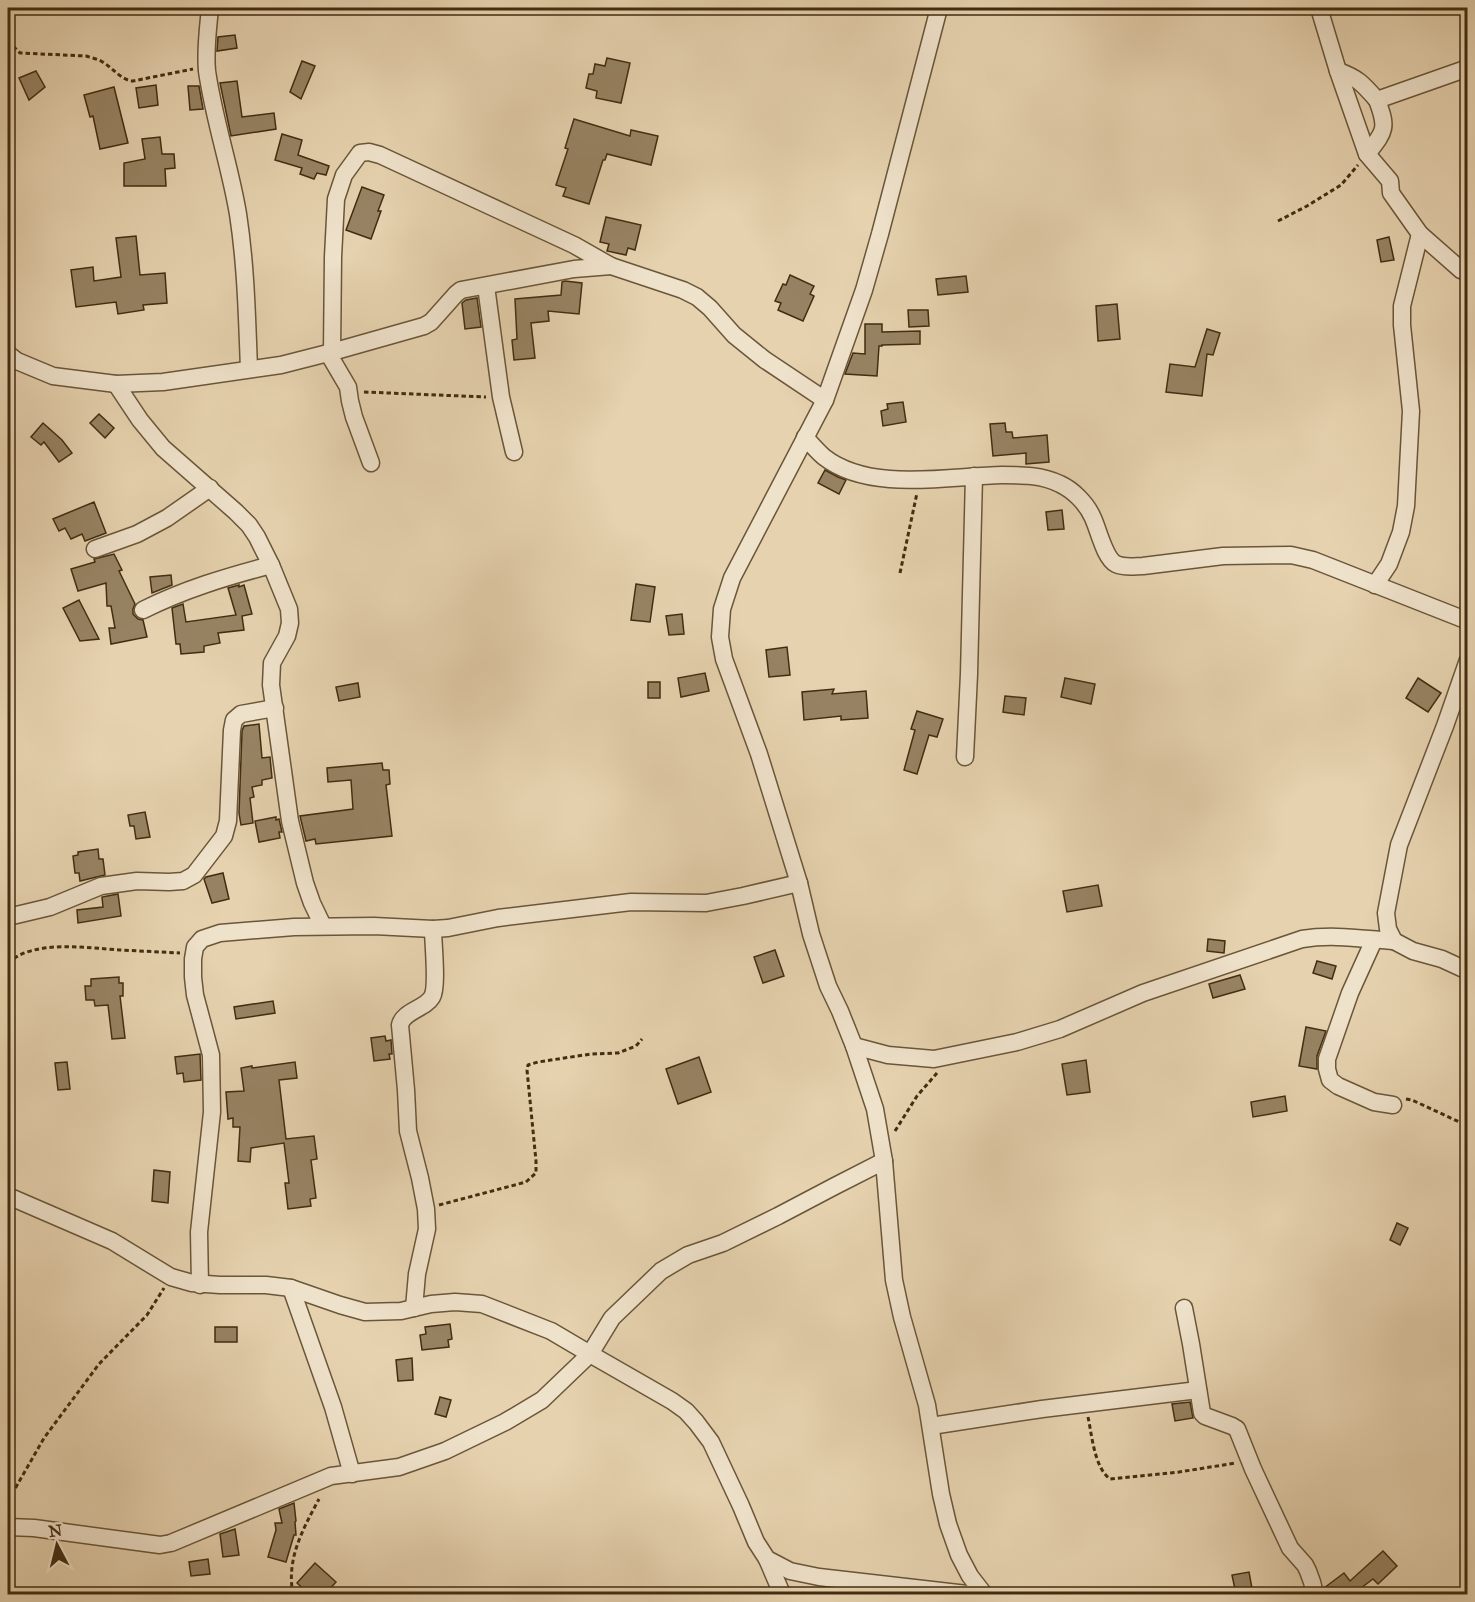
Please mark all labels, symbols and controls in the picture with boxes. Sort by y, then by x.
north arrow [27,1515,87,1575]
text: N [47,1520,64,1541]

